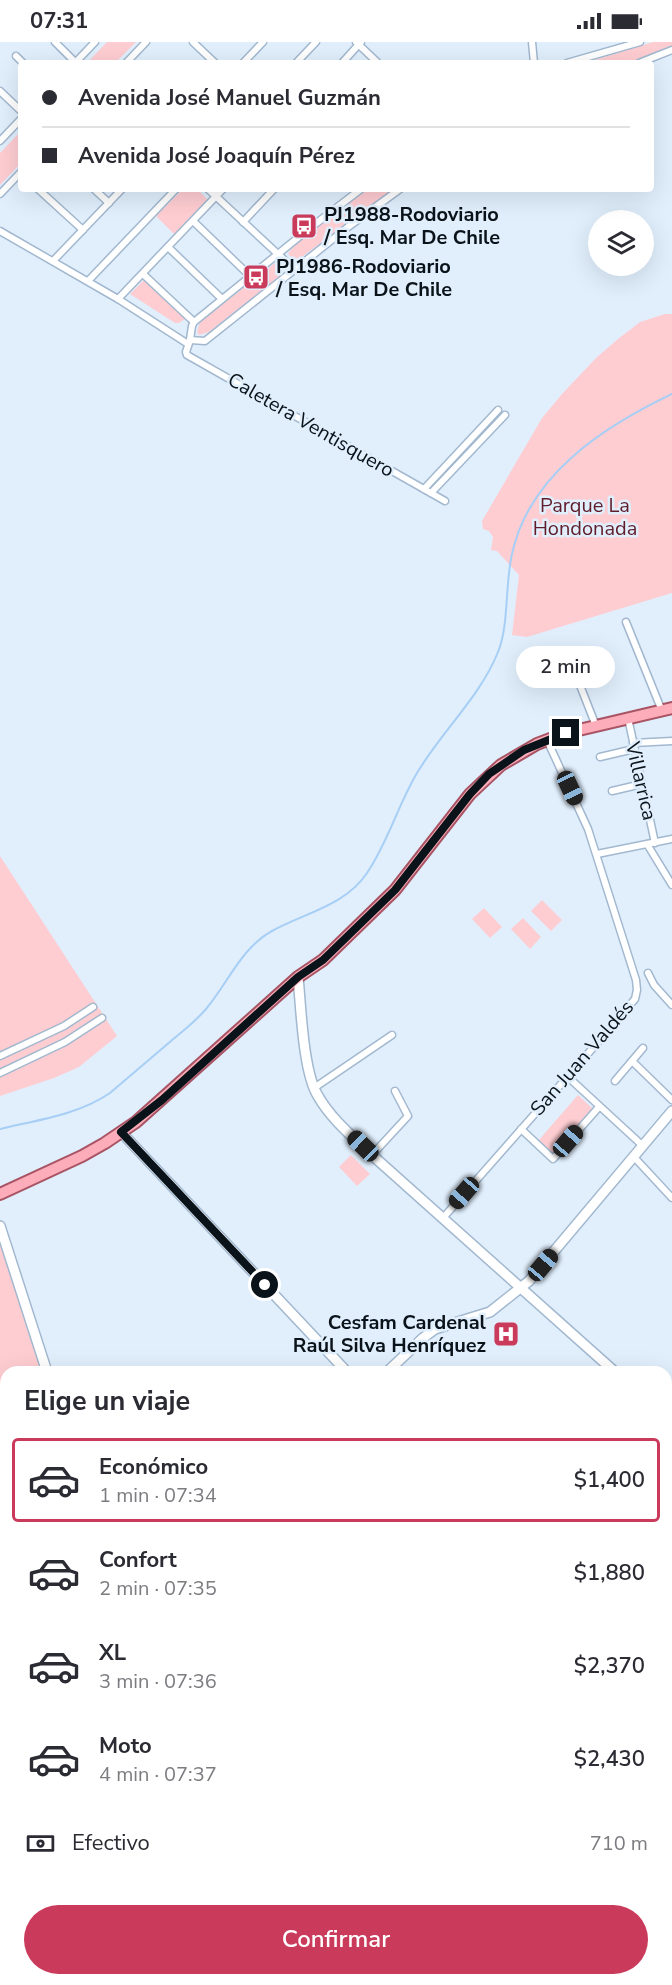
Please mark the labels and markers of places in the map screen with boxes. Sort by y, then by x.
place label: PJ1988-Rodoviario / Esq. Mar De Chile [323,201,500,251]
bus stop icon: PJ1988-Rodoviario / Esq. Mar De Chile [289,211,319,241]
place label: PJ1986-Rodoviario / Esq. Mar De Chile [275,253,452,303]
bus stop icon: PJ1986-Rodoviario / Esq. Mar De Chile [241,262,271,292]
place label: Cesfam Cardenal Raúl Silva Henríquez [293,1309,487,1359]
hospital icon: Cesfam Cardenal Raúl Silva Henríquez [491,1319,521,1349]

